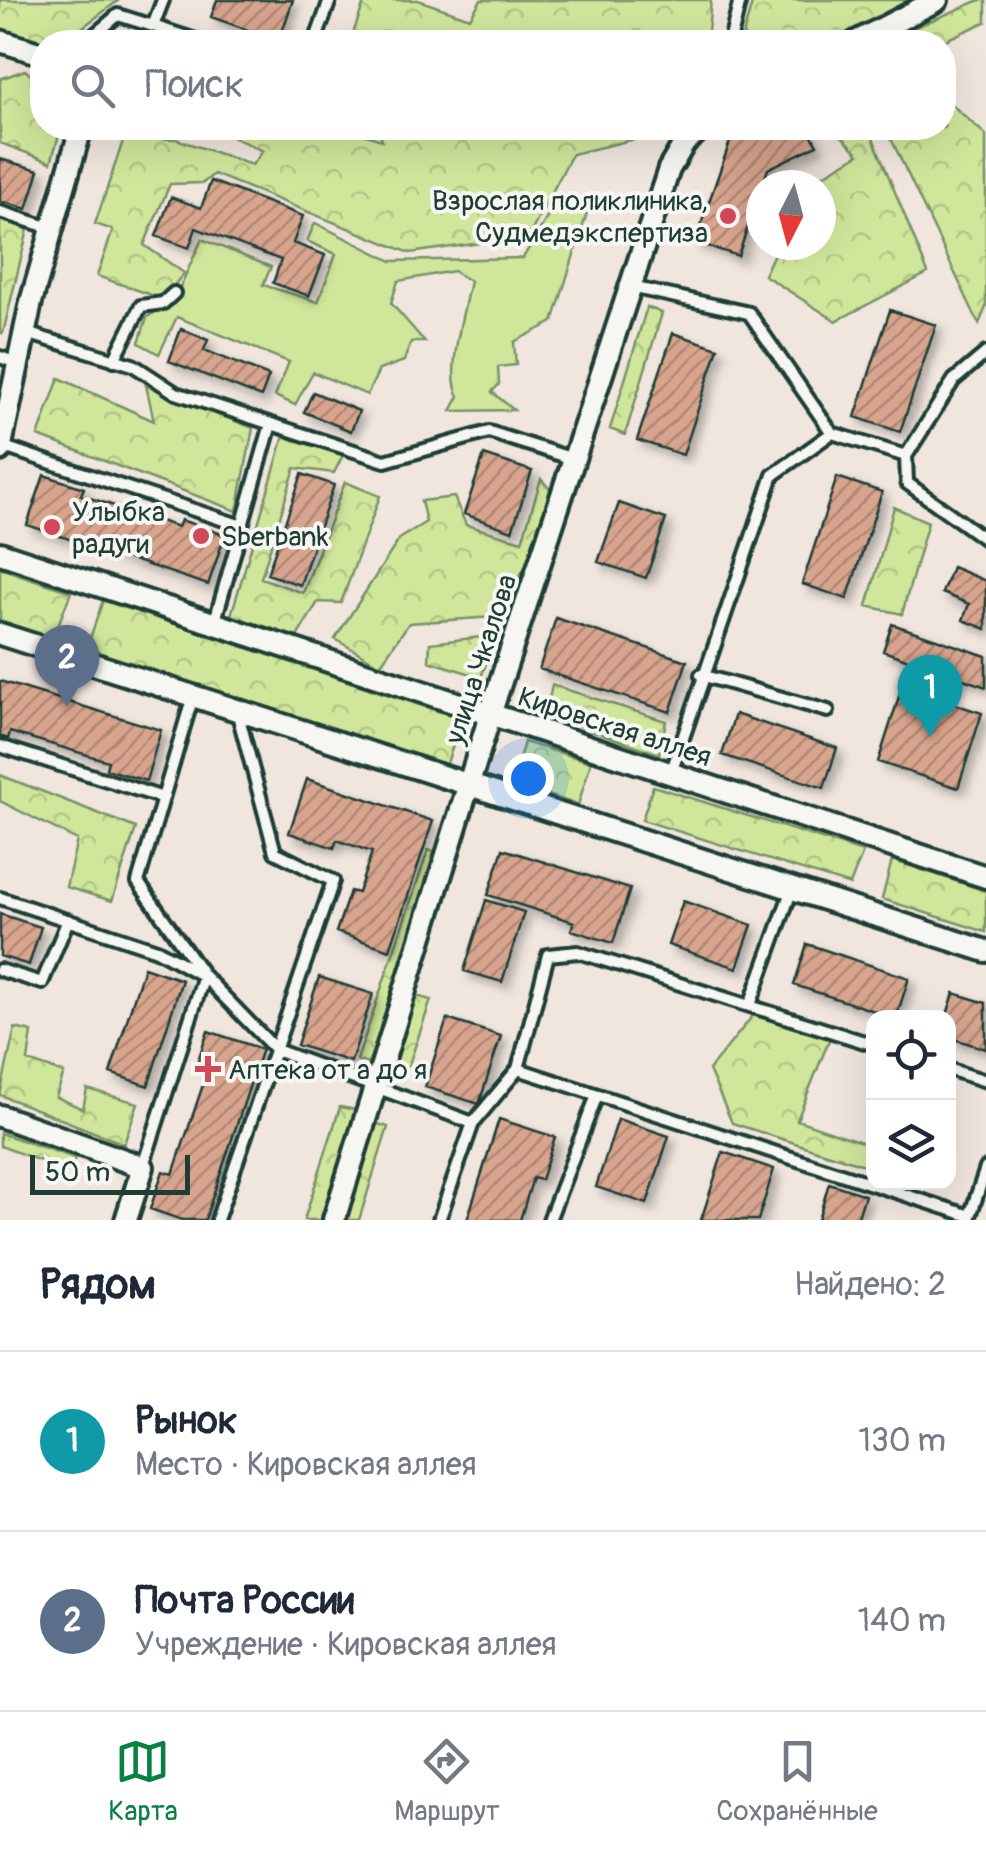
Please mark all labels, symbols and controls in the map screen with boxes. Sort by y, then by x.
search box [30,30,956,140]
icon: search [65,58,120,113]
text: Поиск [145,61,244,109]
north arrow [746,170,836,260]
place label: Взрослая поликлиника, Судмедэкспертиза [432,184,708,251]
marker: Взрослая поликлиника, Судмедэкспертиза [717,205,739,227]
place label: Улыбка радуги [72,495,165,562]
marker: Улыбка радуги [41,516,63,538]
place label: Sberbank [221,520,329,555]
marker: Sberbank [190,525,212,547]
street label: улица Чкалова [437,570,525,750]
pin: 2 [34,624,100,707]
pin: 1 [898,654,962,737]
street label: Кировская аллея [514,680,716,775]
your location [503,753,554,804]
map controls [866,1010,956,1190]
button: locate [866,1010,956,1100]
place label: Аптека от а до я [228,1053,427,1088]
marker: Аптека от а до я [197,1058,219,1080]
button: layers [866,1100,956,1190]
scale bar [30,1150,190,1194]
text: 50 m [45,1155,110,1190]
text: Рядом [40,1259,156,1311]
text: Найдено: 2 [794,1265,946,1305]
text: Рынок [135,1397,237,1445]
text: 1 [66,1421,79,1461]
text: 130 m [858,1421,946,1461]
text: Место · Кировская аллея [135,1445,477,1485]
text: Почта России [135,1577,354,1625]
text: 2 [64,1601,81,1641]
text: 140 m [858,1601,946,1641]
text: Учреждение · Кировская аллея [135,1625,557,1665]
tab: Карта [108,1734,178,1829]
tab: Маршрут [394,1734,500,1829]
tab: Сохранённые [716,1734,878,1829]

